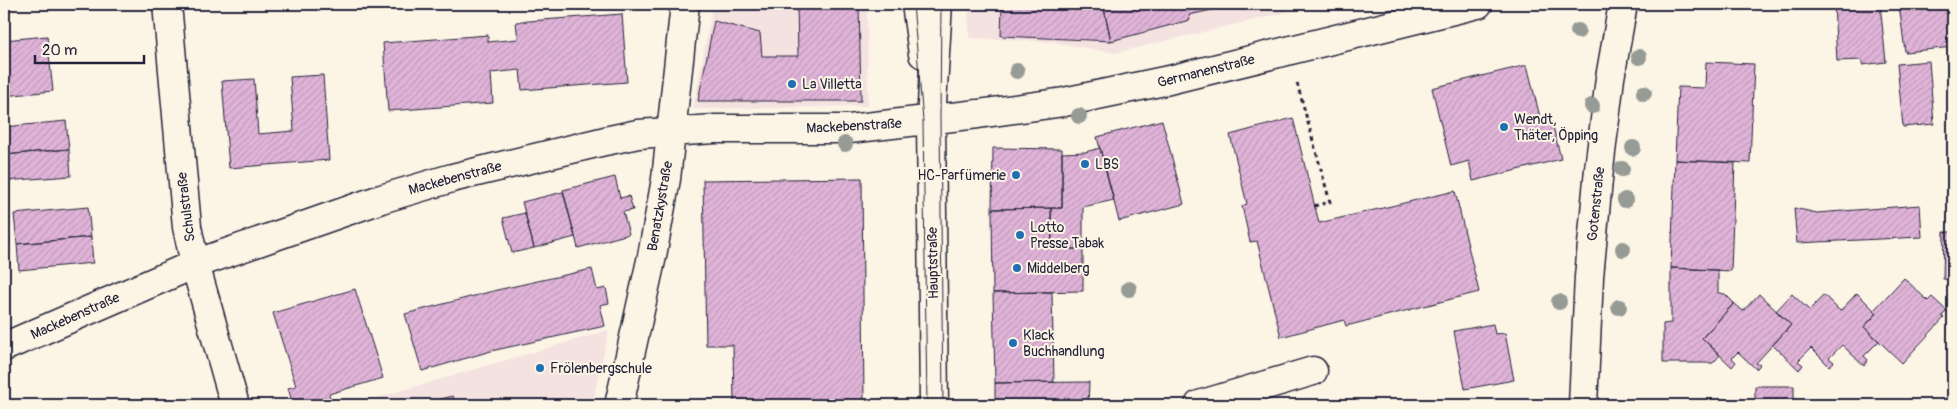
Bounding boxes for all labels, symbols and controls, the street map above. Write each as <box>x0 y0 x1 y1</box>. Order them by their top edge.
scale bar <box>35 32 144 64</box>
text: 20 m <box>42 41 77 60</box>
street label: Germanenstraße <box>1156 51 1257 91</box>
place label: La Villetta <box>802 76 862 93</box>
marker: La Villetta <box>786 78 798 90</box>
place label: Wendt, Thäter, Öpping <box>1514 111 1598 144</box>
street label: Mackebenstraße <box>806 115 902 137</box>
marker: Wendt, Thäter, Öpping <box>1498 121 1510 133</box>
place label: LBS <box>1095 156 1119 173</box>
street label: Mackebenstraße <box>407 157 503 199</box>
marker: LBS <box>1079 158 1091 170</box>
street label: Benatzkystraße <box>644 160 676 252</box>
street label: Gotenstraße <box>1584 166 1608 242</box>
place label: HC-Parfümerie <box>917 167 1006 184</box>
marker: HC-Parfümerie <box>1010 169 1022 181</box>
street label: Schulstraße <box>173 171 199 243</box>
place label: Lotto Presse Tabak <box>1030 219 1104 252</box>
street label: Hauptstraße <box>924 227 942 299</box>
marker: Lotto Presse Tabak <box>1014 229 1026 241</box>
place label: Middelberg <box>1027 260 1089 277</box>
marker: Middelberg <box>1011 262 1023 274</box>
street label: Mackebenstraße <box>28 289 122 343</box>
place label: Klack Buchhandlung <box>1023 327 1104 360</box>
marker: Klack Buchhandlung <box>1007 337 1019 349</box>
place label: Frölenbergschule <box>550 360 652 377</box>
marker: Frölenbergschule <box>534 362 546 374</box>

